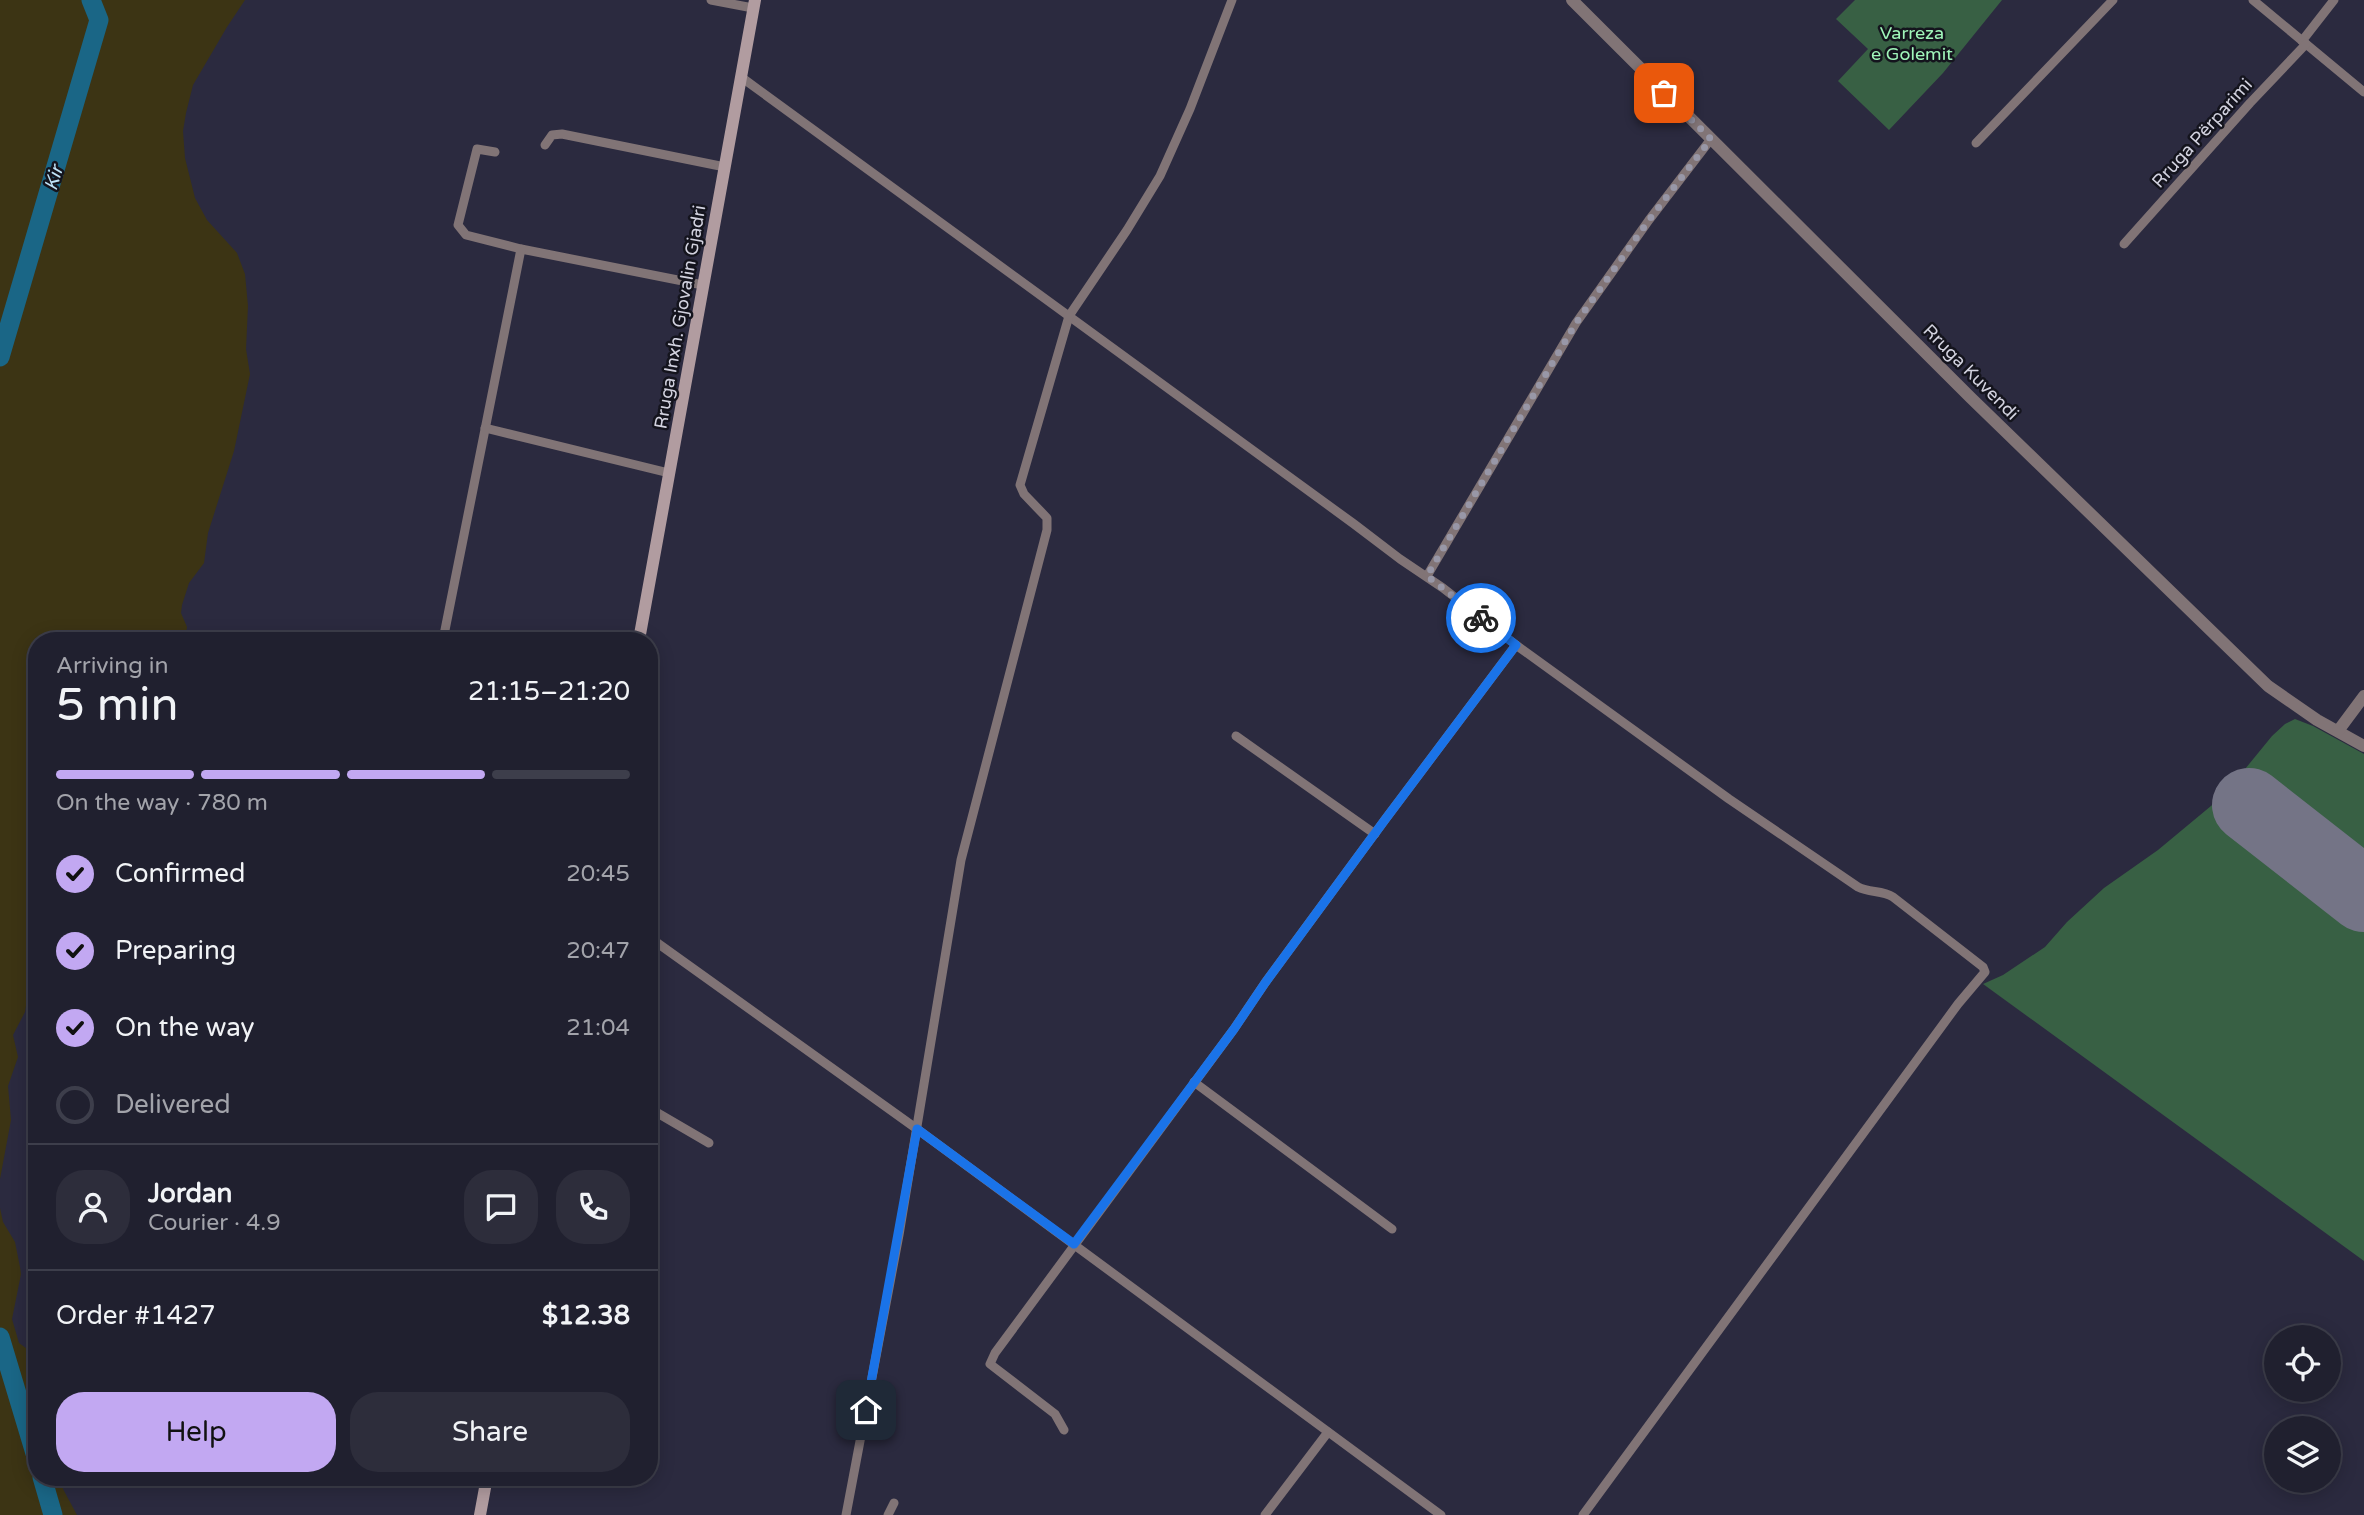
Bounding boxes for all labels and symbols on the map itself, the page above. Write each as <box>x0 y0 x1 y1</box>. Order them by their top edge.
park label: Varreza e Golemit <box>1871 22 1953 65</box>
pin <box>1634 63 1694 123</box>
street label: Rruga Përparimi <box>2147 74 2257 192</box>
water label: Kir <box>40 161 69 193</box>
street label: Rruga Inxh. Gjovalin Gjadri <box>649 203 711 431</box>
street label: Rruga Kuvendi <box>1919 320 2023 424</box>
courier <box>1446 583 1516 653</box>
pin <box>836 1380 896 1440</box>

